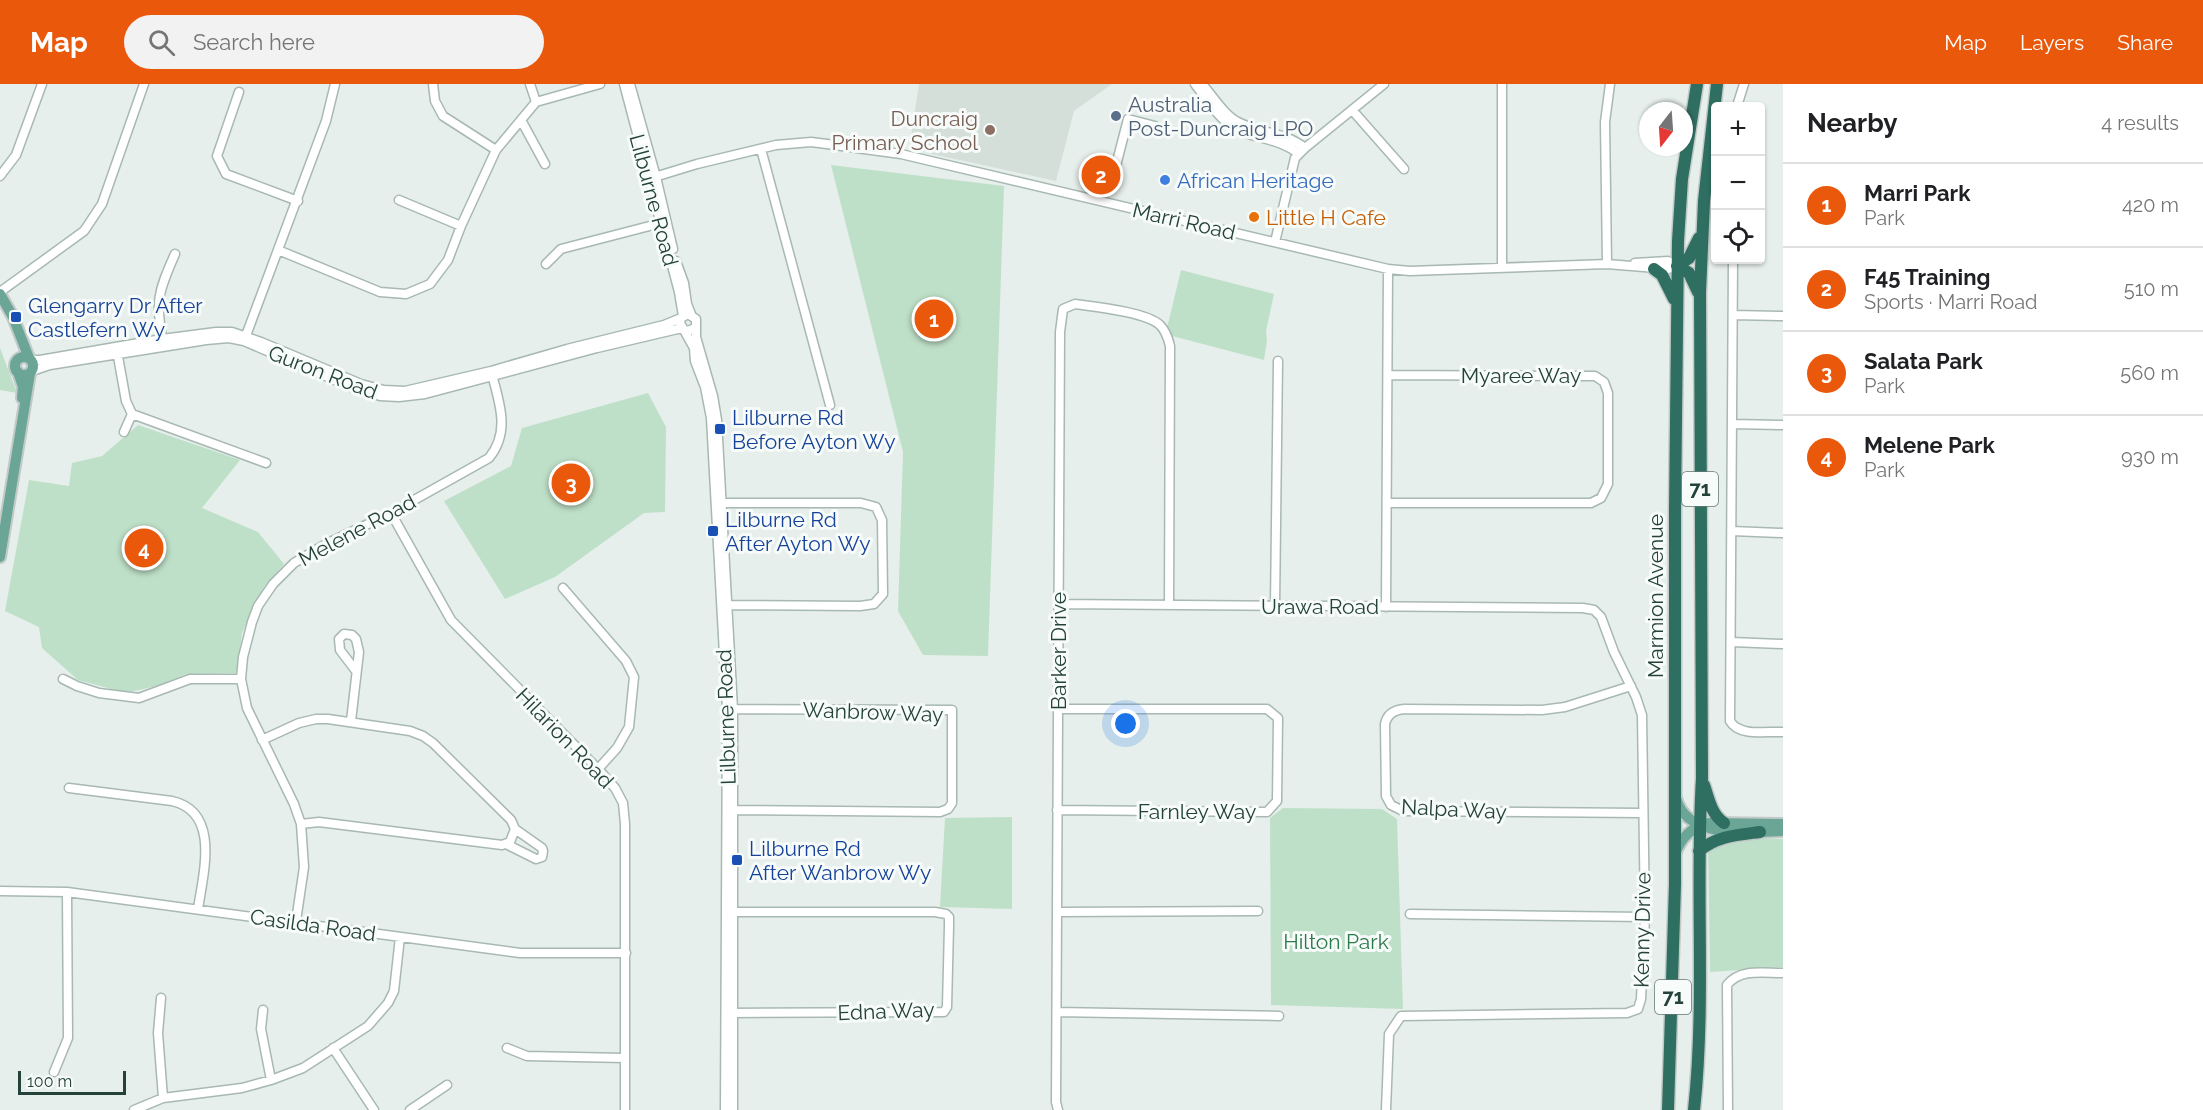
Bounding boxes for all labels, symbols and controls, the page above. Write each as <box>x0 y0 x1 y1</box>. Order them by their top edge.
search box <box>124 15 544 69</box>
text: Map <box>30 26 88 59</box>
icon: search <box>145 26 178 59</box>
text: Search here <box>193 29 315 55</box>
text: Map <box>1944 30 1987 55</box>
text: Layers <box>2020 30 2084 55</box>
text: Share <box>2117 30 2173 55</box>
place label: Australia Post-Duncraig LPO <box>1128 92 1313 141</box>
north arrow <box>1639 102 1693 156</box>
map controls <box>1711 102 1765 264</box>
button: + <box>1711 102 1765 156</box>
place label: Duncraig Primary School <box>831 106 978 155</box>
text: Nearby <box>1807 108 1897 138</box>
marker: Australia Post-Duncraig LPO <box>1109 109 1123 123</box>
text: 4 results <box>2101 111 2179 135</box>
marker: Duncraig Primary School <box>983 123 997 137</box>
street label: Lilburne Road <box>624 131 684 269</box>
pin: 2 <box>1082 152 1120 197</box>
button: − <box>1711 156 1765 210</box>
place label: African Heritage <box>1177 168 1334 193</box>
marker: African Heritage <box>1158 173 1172 187</box>
text: Marri Park <box>1864 180 1970 206</box>
text: 1 <box>1822 193 1831 217</box>
text: 420 m <box>2122 193 2179 217</box>
street label: Marri Road <box>1130 197 1238 245</box>
place label: Little H Cafe <box>1266 205 1386 230</box>
text: Park <box>1864 206 1905 230</box>
marker: Little H Cafe <box>1247 210 1261 224</box>
button: locate <box>1711 210 1765 264</box>
text: F45 Training <box>1864 264 1990 290</box>
text: 2 <box>1821 277 1832 301</box>
text: 510 m <box>2124 277 2179 301</box>
text: Sports · Marri Road <box>1864 290 2038 314</box>
place label: Glengarry Dr After Castlefern Wy <box>28 293 203 342</box>
pin: 1 <box>914 296 954 342</box>
marker: Glengarry Dr After Castlefern Wy <box>9 310 23 324</box>
street label: Guron Road <box>265 340 381 404</box>
text: Salata Park <box>1864 348 1983 374</box>
text: 3 <box>1821 361 1832 385</box>
text: 560 m <box>2120 361 2179 385</box>
street label: Myaree Way <box>1461 363 1581 388</box>
text: Park <box>1864 374 1905 398</box>
place label: Lilburne Rd Before Ayton Wy <box>732 405 896 454</box>
marker: Lilburne Rd Before Ayton Wy <box>713 422 727 436</box>
text: Melene Park <box>1864 432 1995 458</box>
text: 4 <box>1821 445 1832 469</box>
text: 930 m <box>2121 445 2179 469</box>
text: Park <box>1864 458 1905 482</box>
pin: 3 <box>552 460 590 506</box>
road number: 71 <box>1682 472 1718 506</box>
street label: Melene Road <box>294 489 420 571</box>
place label: Lilburne Rd After Ayton Wy <box>725 507 871 556</box>
street label: Marmion Avenue <box>1643 514 1668 678</box>
marker: Lilburne Rd After Ayton Wy <box>706 524 720 538</box>
pin: 4 <box>124 526 164 570</box>
street label: Barker Drive <box>1046 592 1071 710</box>
street label: Urawa Road <box>1261 594 1379 619</box>
street label: Lilburne Road <box>711 649 741 785</box>
street label: Hilarion Road <box>511 683 619 793</box>
street label: Wanbrow Way <box>802 697 944 727</box>
your location <box>1111 709 1140 738</box>
street label: Nalpa Way <box>1401 794 1507 824</box>
street label: Farnley Way <box>1138 799 1256 824</box>
place label: Lilburne Rd After Wanbrow Wy <box>749 836 931 885</box>
marker: Lilburne Rd After Wanbrow Wy <box>730 853 744 867</box>
street label: Kenny Drive <box>1628 872 1656 988</box>
street label: Casilda Road <box>249 904 377 946</box>
park label: Hilton Park <box>1283 929 1389 954</box>
road number: 71 <box>1655 980 1691 1014</box>
street label: Edna Way <box>837 997 935 1025</box>
scale bar <box>18 1068 126 1096</box>
text: 100 m <box>27 1072 72 1091</box>

